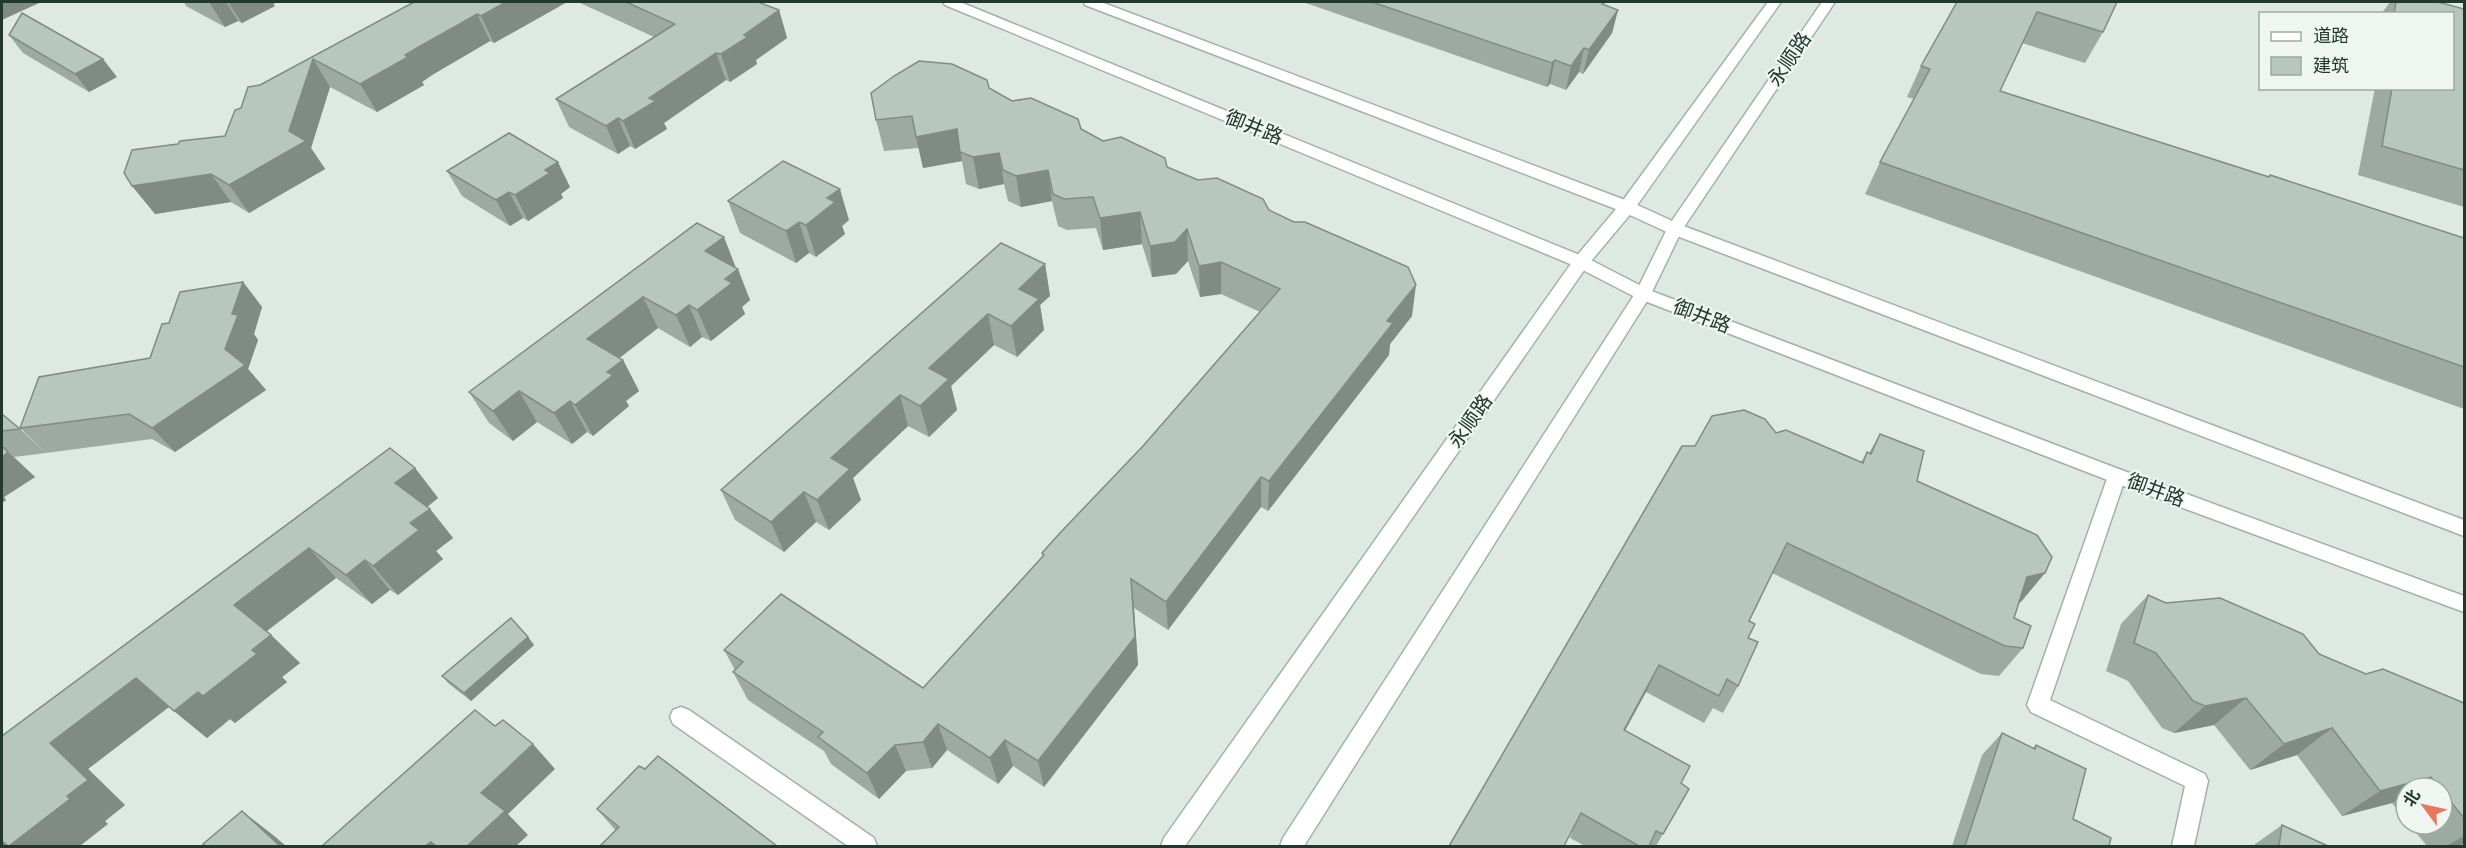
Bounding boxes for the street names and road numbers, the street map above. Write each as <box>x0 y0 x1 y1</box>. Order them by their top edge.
street label: 永顺路 <box>1763 28 1816 91</box>
street label: 御井路 <box>1222 106 1286 149</box>
street label: 御井路 <box>1670 295 1734 338</box>
street label: 永顺路 <box>1444 390 1497 452</box>
street label: 御井路 <box>2124 469 2188 512</box>

